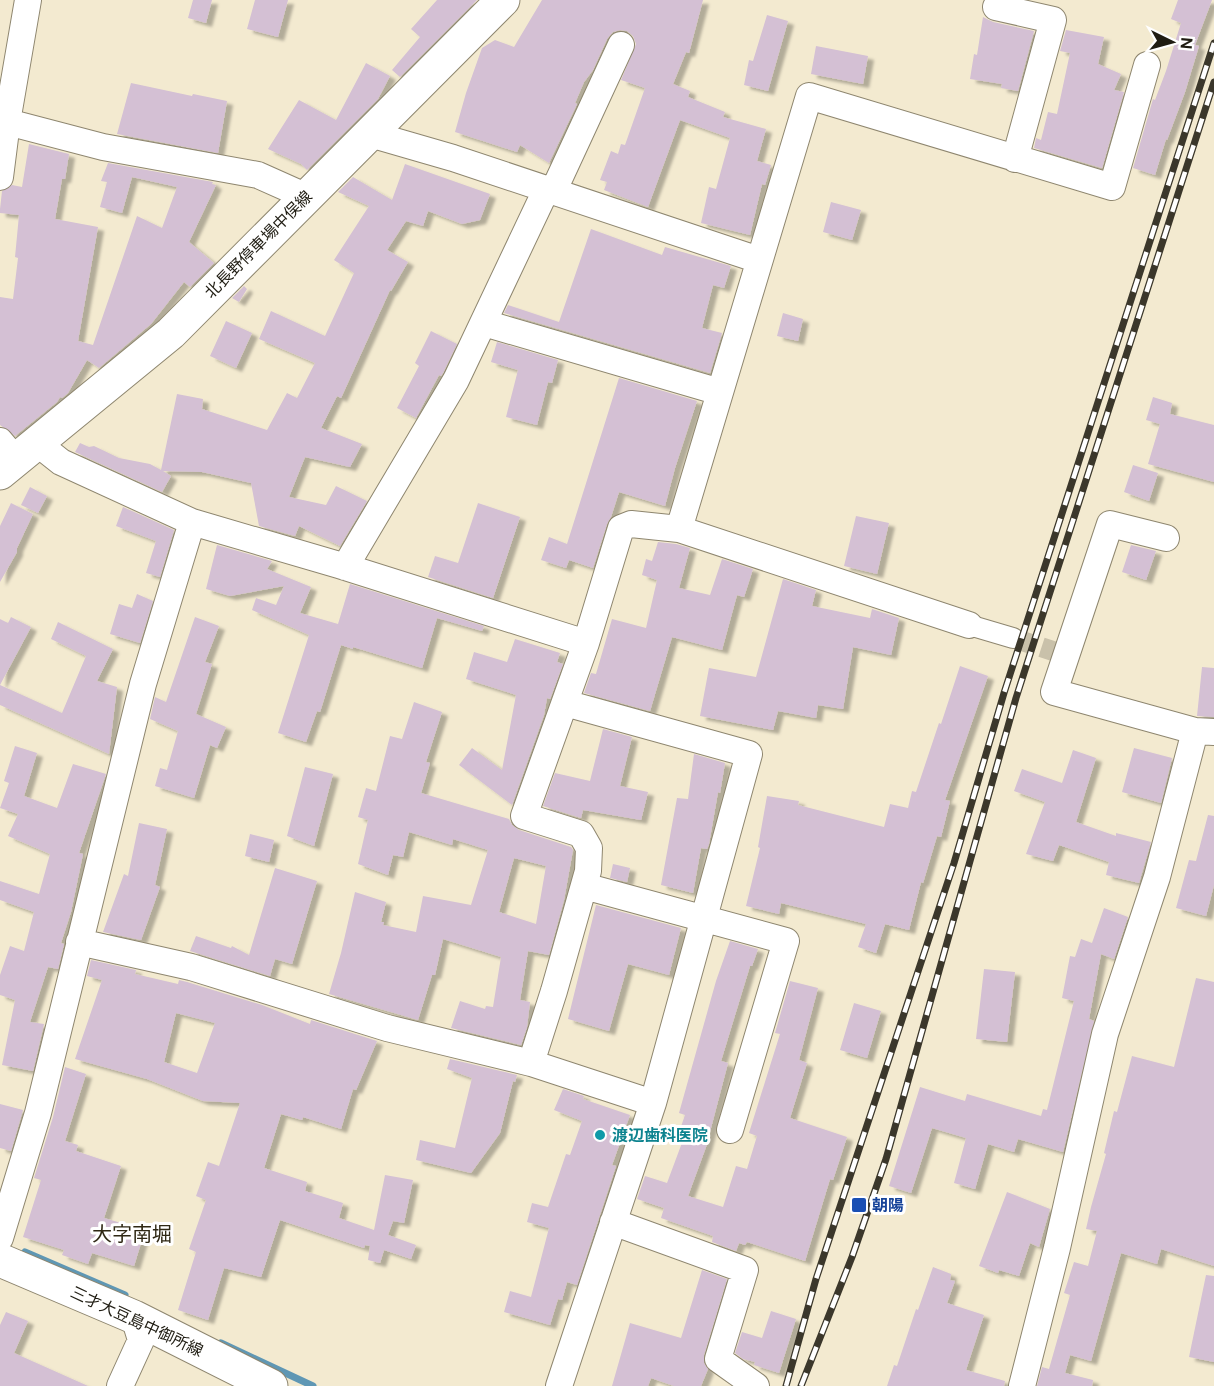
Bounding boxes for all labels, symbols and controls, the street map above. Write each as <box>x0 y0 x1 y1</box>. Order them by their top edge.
north arrow <box>1142 12 1202 72</box>
text: N <box>1175 37 1197 50</box>
street label: 北長野停車場中俣線 <box>200 186 317 303</box>
place label: 渡辺歯科医院 <box>612 1125 708 1146</box>
marker: 渡辺歯科医院 <box>593 1128 607 1142</box>
place label: 朝陽 <box>872 1195 904 1216</box>
marker: 朝陽 <box>850 1196 868 1214</box>
district label: 大字南堀 <box>92 1221 172 1247</box>
street label: 三才大豆島中御所線 <box>67 1282 206 1361</box>

